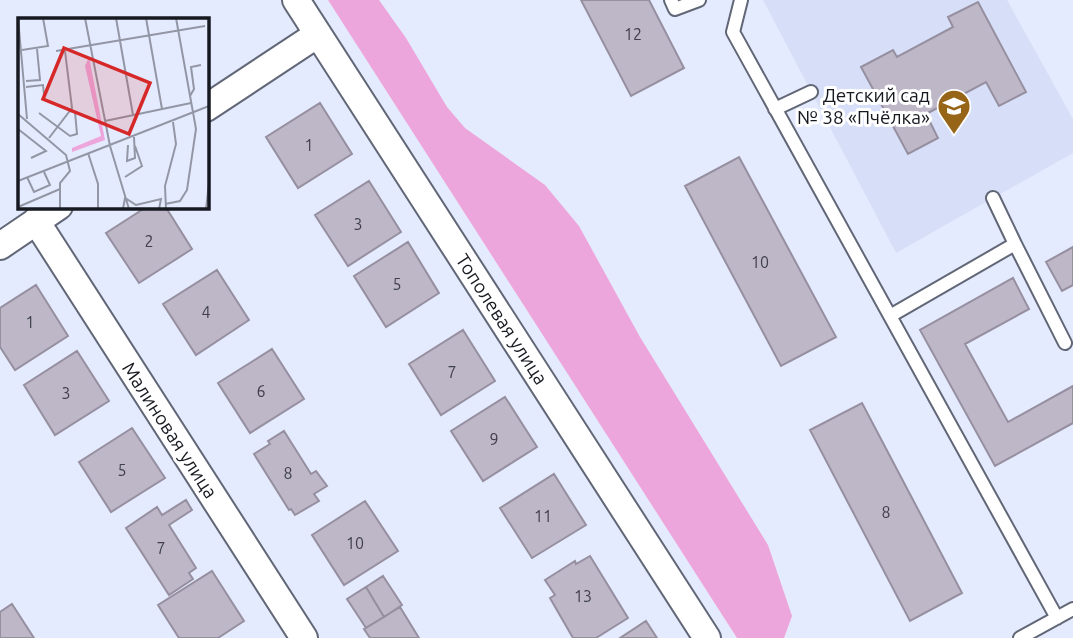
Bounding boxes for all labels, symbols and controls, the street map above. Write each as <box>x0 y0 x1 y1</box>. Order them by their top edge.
inset map <box>18 18 208 208</box>
house number: 12 <box>624 25 642 43</box>
place label: Детский сад № 38 «Пчёлка» <box>797 84 930 128</box>
school or university icon: Детский сад № 38 «Пчёлка» <box>935 87 973 136</box>
house number: 1 <box>304 136 314 154</box>
house number: 3 <box>353 215 363 233</box>
house number: 2 <box>144 232 154 250</box>
street label: Тополевая улица <box>452 250 552 388</box>
house number: 10 <box>751 253 769 271</box>
house number: 5 <box>392 275 402 293</box>
house number: 4 <box>201 303 211 321</box>
house number: 1 <box>25 313 35 331</box>
street label: Малиновая улица <box>118 358 222 502</box>
house number: 7 <box>447 363 457 381</box>
house number: 6 <box>256 382 266 400</box>
house number: 3 <box>61 384 71 402</box>
house number: 9 <box>489 430 499 448</box>
house number: 5 <box>117 461 127 479</box>
house number: 8 <box>283 464 293 482</box>
house number: 8 <box>881 503 891 521</box>
house number: 11 <box>534 507 552 525</box>
house number: 10 <box>346 534 364 552</box>
house number: 7 <box>156 539 166 557</box>
house number: 13 <box>574 587 592 605</box>

